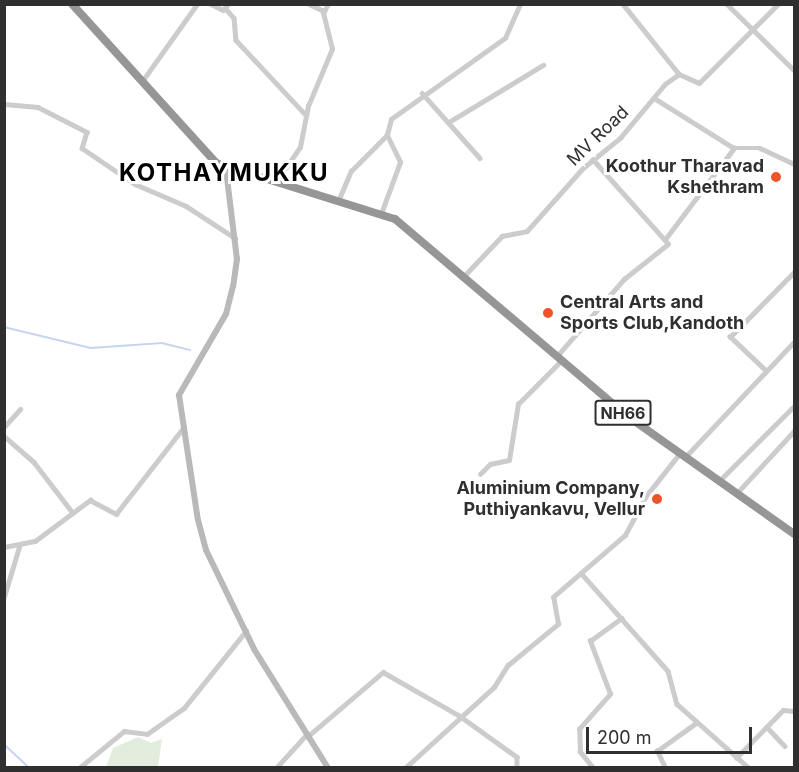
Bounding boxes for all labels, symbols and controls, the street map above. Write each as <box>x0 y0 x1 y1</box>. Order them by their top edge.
street label: MV Road <box>563 101 633 171</box>
place label: Koothur Tharavad Kshethram <box>606 156 764 198</box>
district label: KOTHAYMUKKU <box>119 159 329 187</box>
marker: Koothur Tharavad Kshethram <box>769 170 783 184</box>
place label: Central Arts and Sports Club,Kandoth <box>560 292 744 334</box>
marker: Central Arts and Sports Club,Kandoth <box>541 306 555 320</box>
road number: NH66 <box>594 400 652 426</box>
place label: Aluminium Company, Puthiyankavu, Vellur <box>456 478 645 520</box>
marker: Aluminium Company, Puthiyankavu, Vellur <box>650 492 664 506</box>
scale bar <box>589 715 756 753</box>
text: 200 m <box>597 727 652 748</box>

